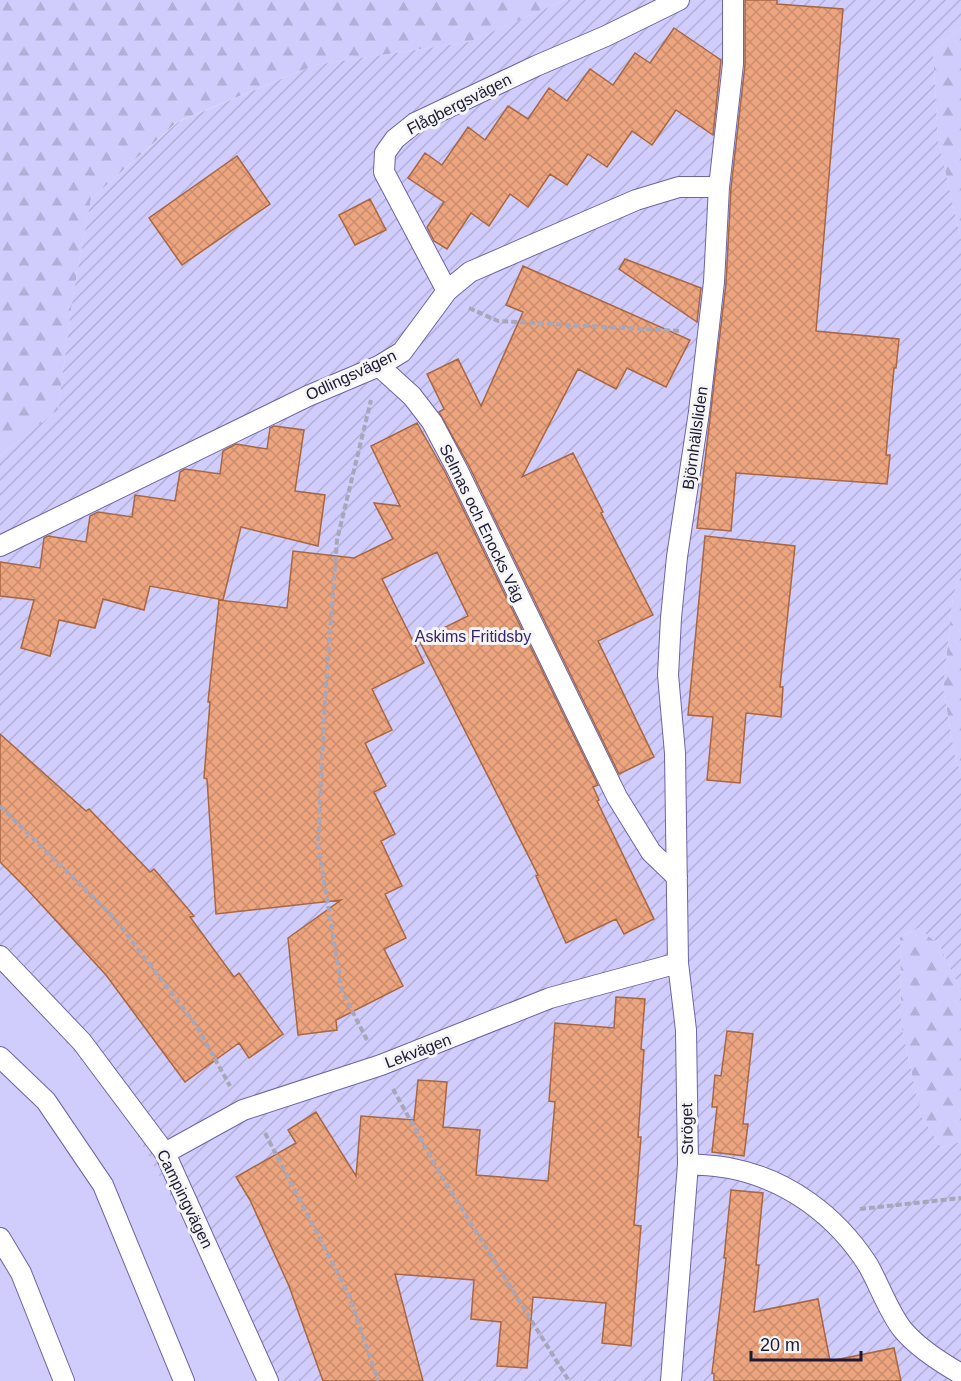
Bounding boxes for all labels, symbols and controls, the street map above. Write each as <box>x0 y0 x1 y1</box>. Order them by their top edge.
street label: Flågbergsvägen <box>404 70 514 138</box>
street label: Odlingsvägen <box>303 347 399 403</box>
street label: Björnhällsliden <box>679 385 711 491</box>
street label: Selmas och Enocks Väg <box>436 441 528 605</box>
park label: Askims Fritidsby <box>415 628 531 645</box>
street label: Lekvägen <box>383 1031 453 1071</box>
street label: Ströget <box>678 1103 696 1155</box>
street label: Campingvägen <box>154 1147 216 1251</box>
scale bar <box>751 1324 860 1362</box>
text: 20 m <box>760 1335 800 1355</box>

